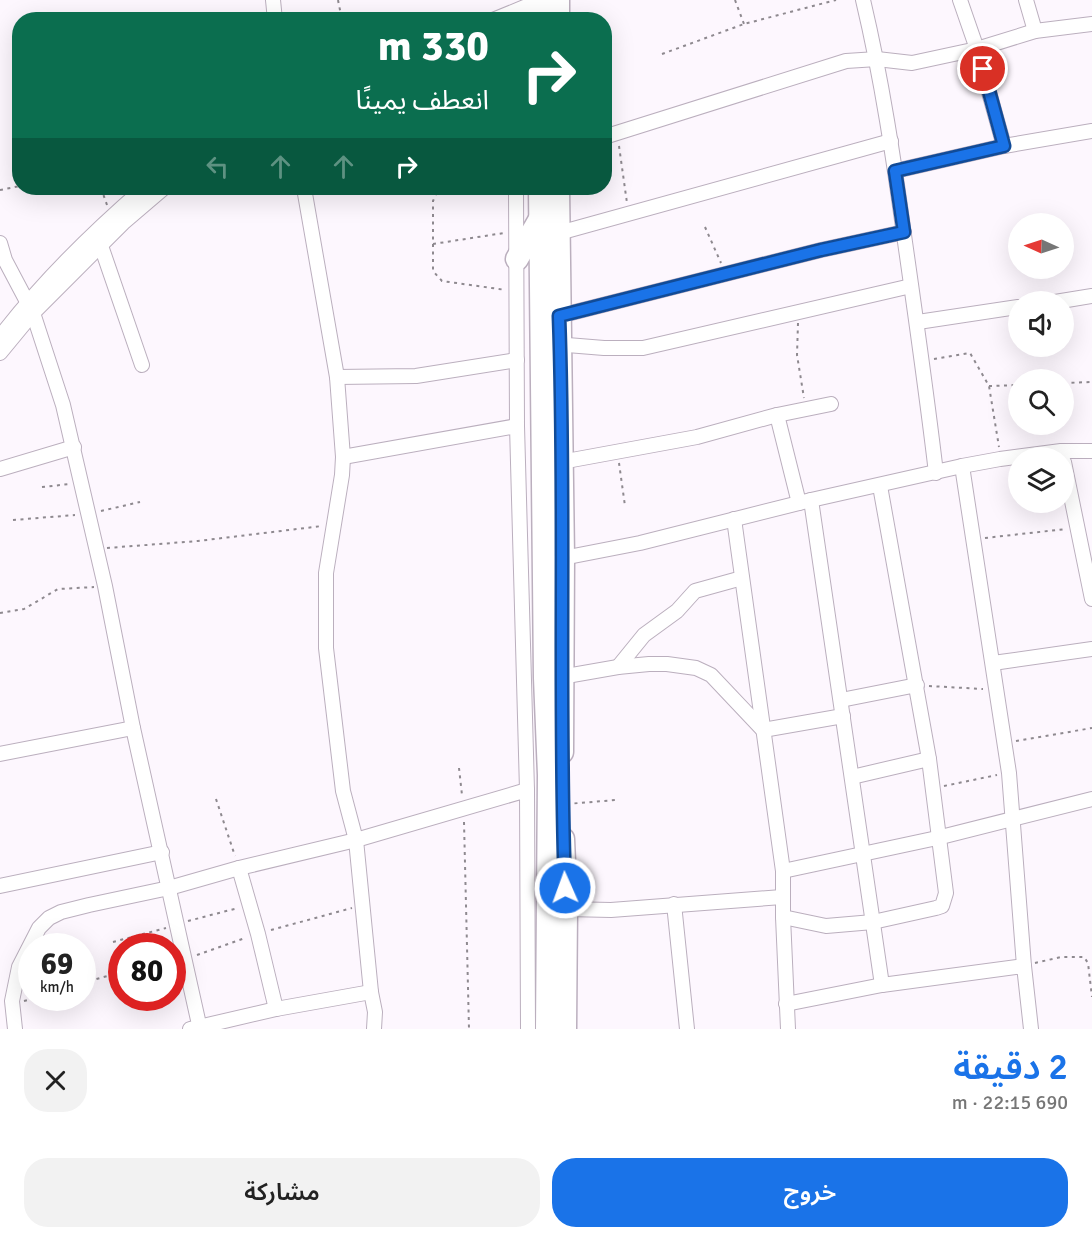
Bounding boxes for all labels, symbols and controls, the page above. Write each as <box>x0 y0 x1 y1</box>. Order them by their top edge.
text: 330 m <box>378 21 489 72</box>
icon: right <box>510 36 588 114</box>
pin <box>957 43 1008 94</box>
icon: arrive <box>966 52 999 85</box>
text: انعطف يمينًا <box>356 84 489 117</box>
icon: left <box>201 150 234 183</box>
icon: ahead <box>264 150 297 183</box>
icon: ahead <box>327 150 360 183</box>
icon: right <box>390 150 423 183</box>
north arrow <box>1008 213 1074 279</box>
map controls <box>1008 213 1074 513</box>
button: sound <box>1008 291 1074 357</box>
button: search <box>1008 369 1074 435</box>
button: layers <box>1008 447 1074 513</box>
position arrow <box>533 856 597 920</box>
speed limit sign: 80 <box>108 933 186 1011</box>
text: 69 <box>41 946 73 983</box>
text: km/h <box>40 978 74 996</box>
text: 2 دقيقة <box>953 1045 1068 1090</box>
button: close <box>24 1049 87 1112</box>
text: 690 m · 22:15 <box>952 1090 1068 1115</box>
button: مشاركة <box>24 1158 540 1227</box>
button: خروج <box>552 1158 1068 1227</box>

